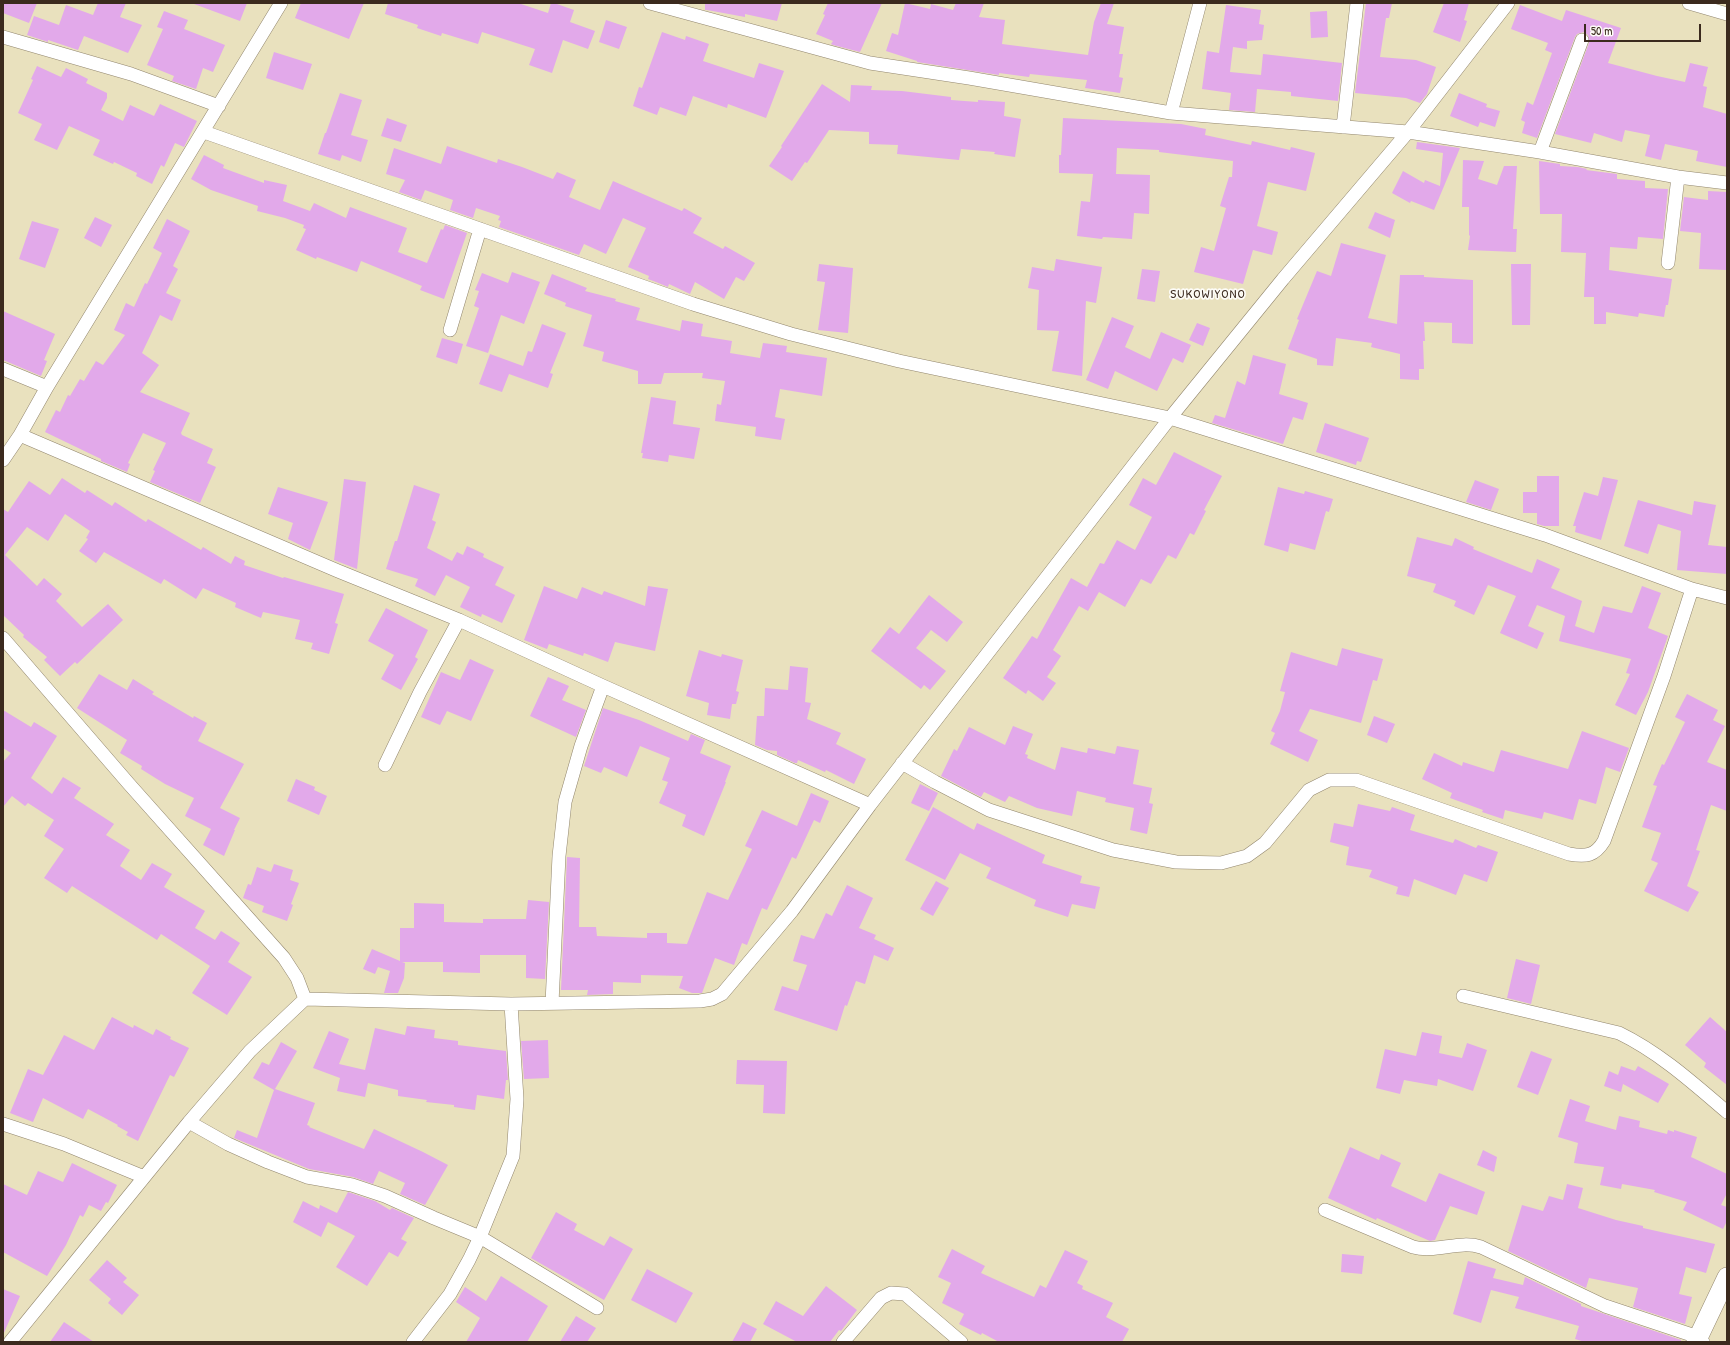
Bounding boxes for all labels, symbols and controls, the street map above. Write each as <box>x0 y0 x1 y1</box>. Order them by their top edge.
scale bar <box>1586 16 1703 42</box>
text: 50 m <box>1591 22 1612 39</box>
district label: SUKOWIYONO <box>1170 287 1246 303</box>

